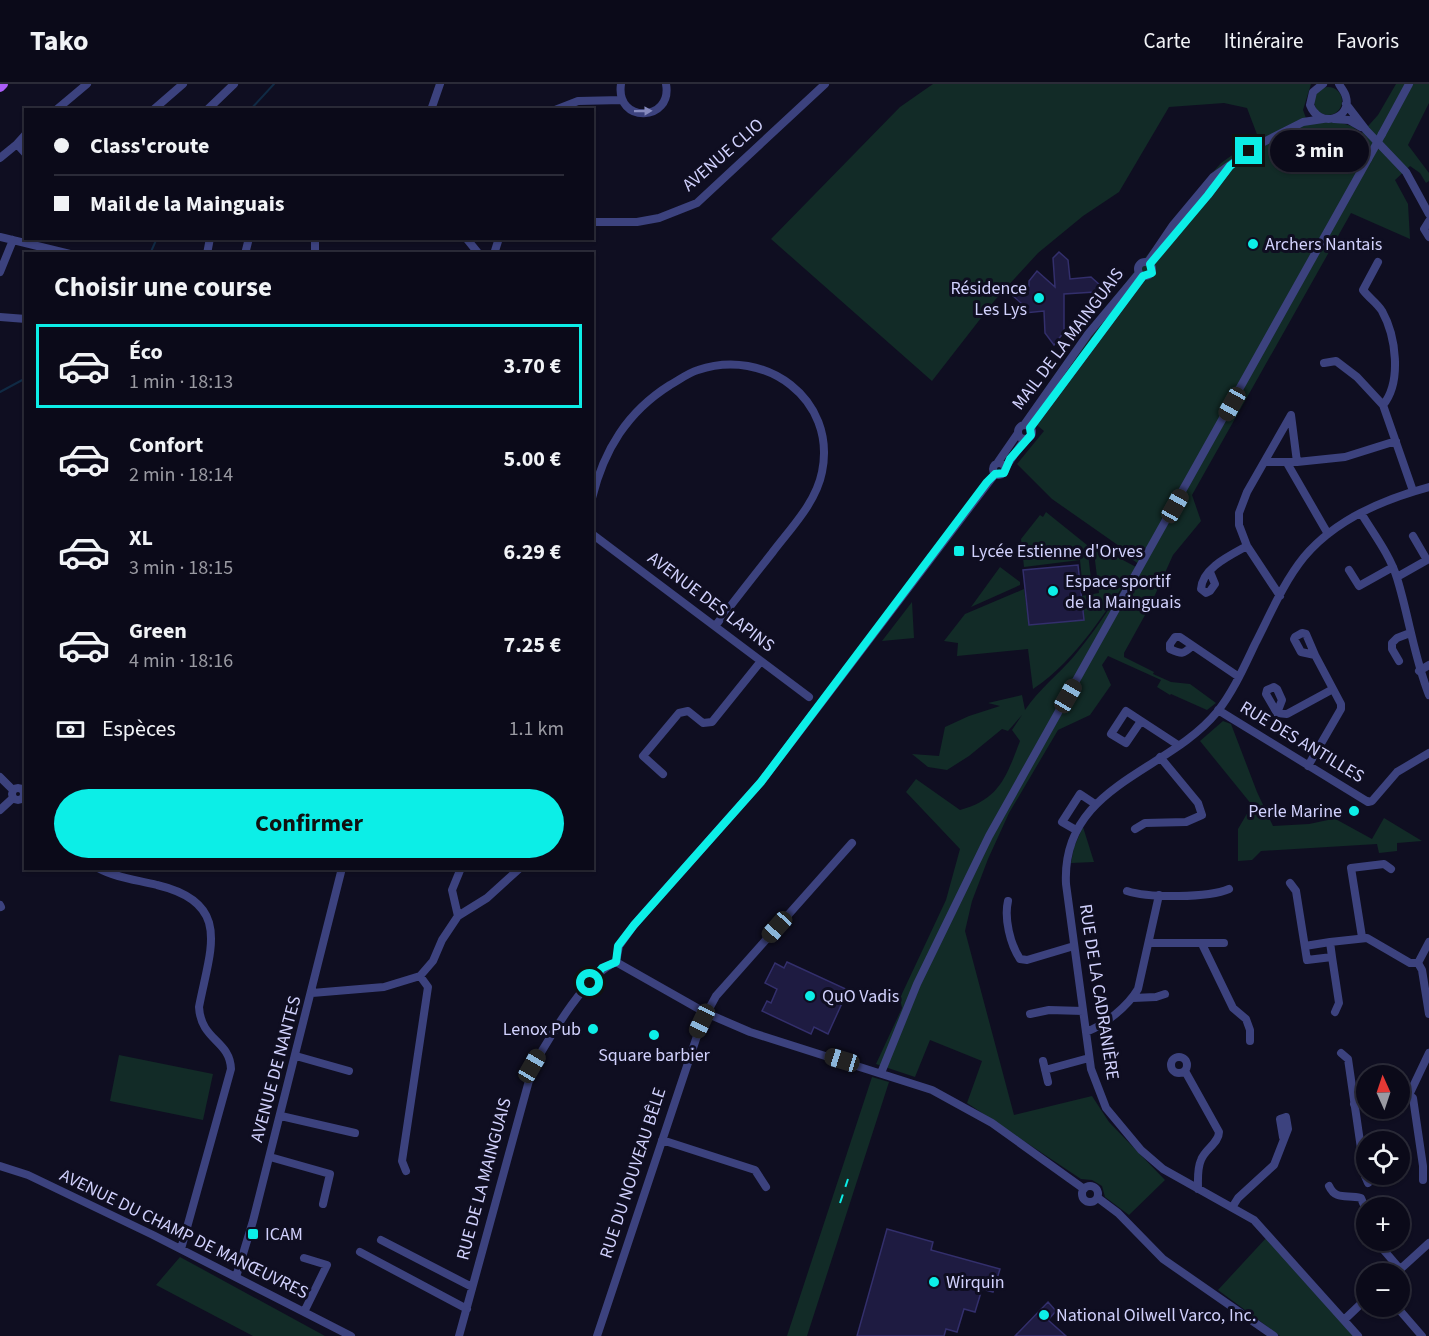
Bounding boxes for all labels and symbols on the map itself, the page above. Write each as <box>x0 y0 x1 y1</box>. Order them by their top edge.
one-way arrow <box>634 106 653 116</box>
street label: AVENUE CLIO <box>677 113 769 197</box>
callout: 3 min <box>1270 130 1369 172</box>
route end <box>1235 137 1262 164</box>
place label: Archers Nantais <box>1265 232 1382 257</box>
marker: Archers Nantais <box>1246 237 1260 251</box>
street label: MAIL DE LA MAINGUAIS <box>1006 263 1130 415</box>
place label: Résidence Les Lys <box>951 276 1027 322</box>
marker: Résidence Les Lys <box>1032 291 1046 305</box>
car <box>1215 384 1249 424</box>
car <box>1158 486 1192 526</box>
place label: Lycée Estienne d'Orves <box>971 539 1143 564</box>
marker: Lycée Estienne d'Orves <box>952 544 966 558</box>
street label: AVENUE DES LAPINS <box>642 546 780 658</box>
place label: Espace sportif de la Mainguais <box>1065 569 1181 615</box>
marker: Espace sportif de la Mainguais <box>1046 584 1060 598</box>
car <box>1051 676 1085 716</box>
street label: RUE DES ANTILLES <box>1235 695 1369 789</box>
place label: Perle Marine <box>1248 799 1342 824</box>
marker: Perle Marine <box>1347 804 1361 818</box>
street label: RUE DE LA CADRANIÈRE <box>1073 902 1125 1082</box>
car <box>758 908 796 946</box>
route start <box>576 969 603 996</box>
place label: QuO Vadis <box>822 984 899 1009</box>
marker: QuO Vadis <box>803 989 817 1003</box>
street label: AVENUE DE NANTES <box>244 993 308 1145</box>
car <box>686 1001 718 1041</box>
place label: Lenox Pub <box>503 1017 581 1042</box>
marker: Lenox Pub <box>586 1022 600 1036</box>
marker: Square barbier <box>647 1028 661 1042</box>
place label: Square barbier <box>598 1043 711 1068</box>
car <box>515 1046 549 1086</box>
car <box>822 1046 862 1074</box>
north arrow <box>1356 1065 1410 1119</box>
street label: RUE DU NOUVEAU BÊLE <box>594 1084 672 1262</box>
street label: RUE DE LA MAINGUAIS <box>450 1095 518 1263</box>
street label: AVENUE DU CHAMP DE MANŒUVRES <box>56 1163 312 1305</box>
place label: ICAM <box>265 1222 303 1247</box>
marker: ICAM <box>246 1227 260 1241</box>
place label: Wirquin <box>946 1270 1005 1295</box>
marker: Wirquin <box>927 1275 941 1289</box>
place label: National Oilwell Varco, Inc. <box>1056 1303 1256 1328</box>
marker: National Oilwell Varco, Inc. <box>1037 1308 1051 1322</box>

